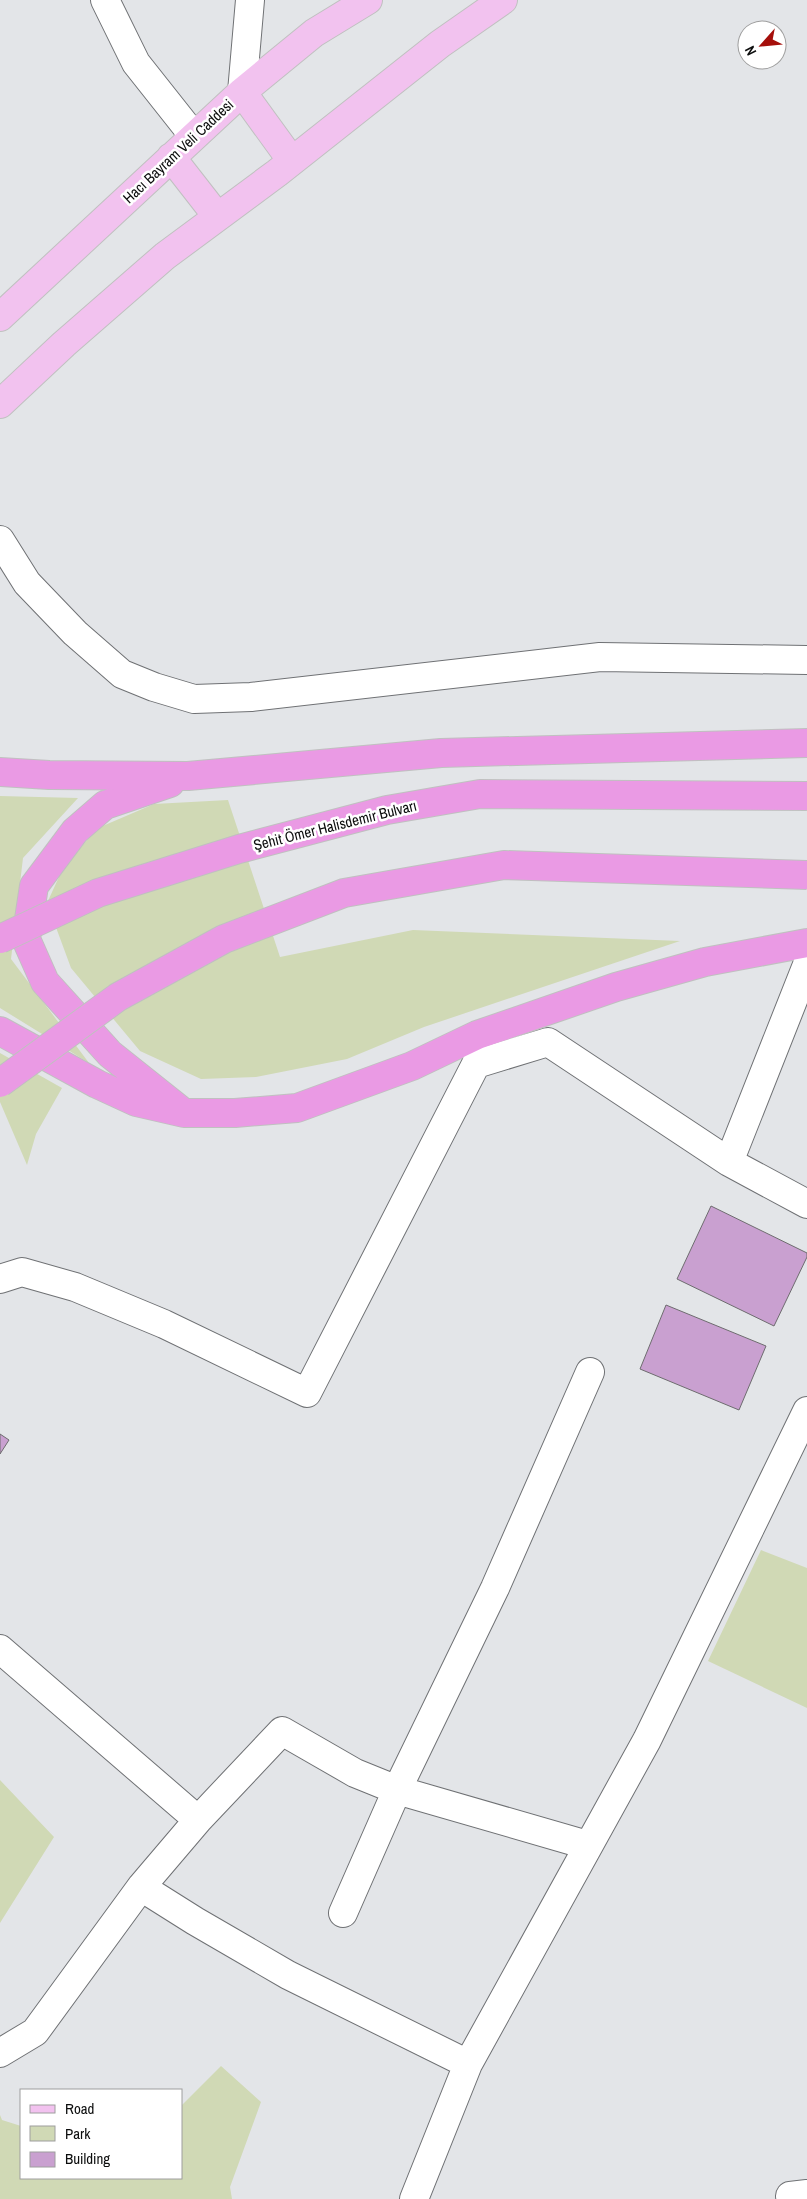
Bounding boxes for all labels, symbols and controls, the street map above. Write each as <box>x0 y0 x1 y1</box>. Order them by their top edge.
north arrow <box>737 20 787 70</box>
text: N <box>741 43 760 59</box>
street label: Hacı Bayram Veli Caddesi <box>118 94 238 208</box>
street label: Şehit Ömer Halisdemir Bulvarı <box>251 795 419 855</box>
legend <box>20 2089 182 2179</box>
text: Road <box>65 2098 94 2119</box>
text: Park <box>65 2123 91 2144</box>
text: Building <box>65 2148 110 2169</box>

